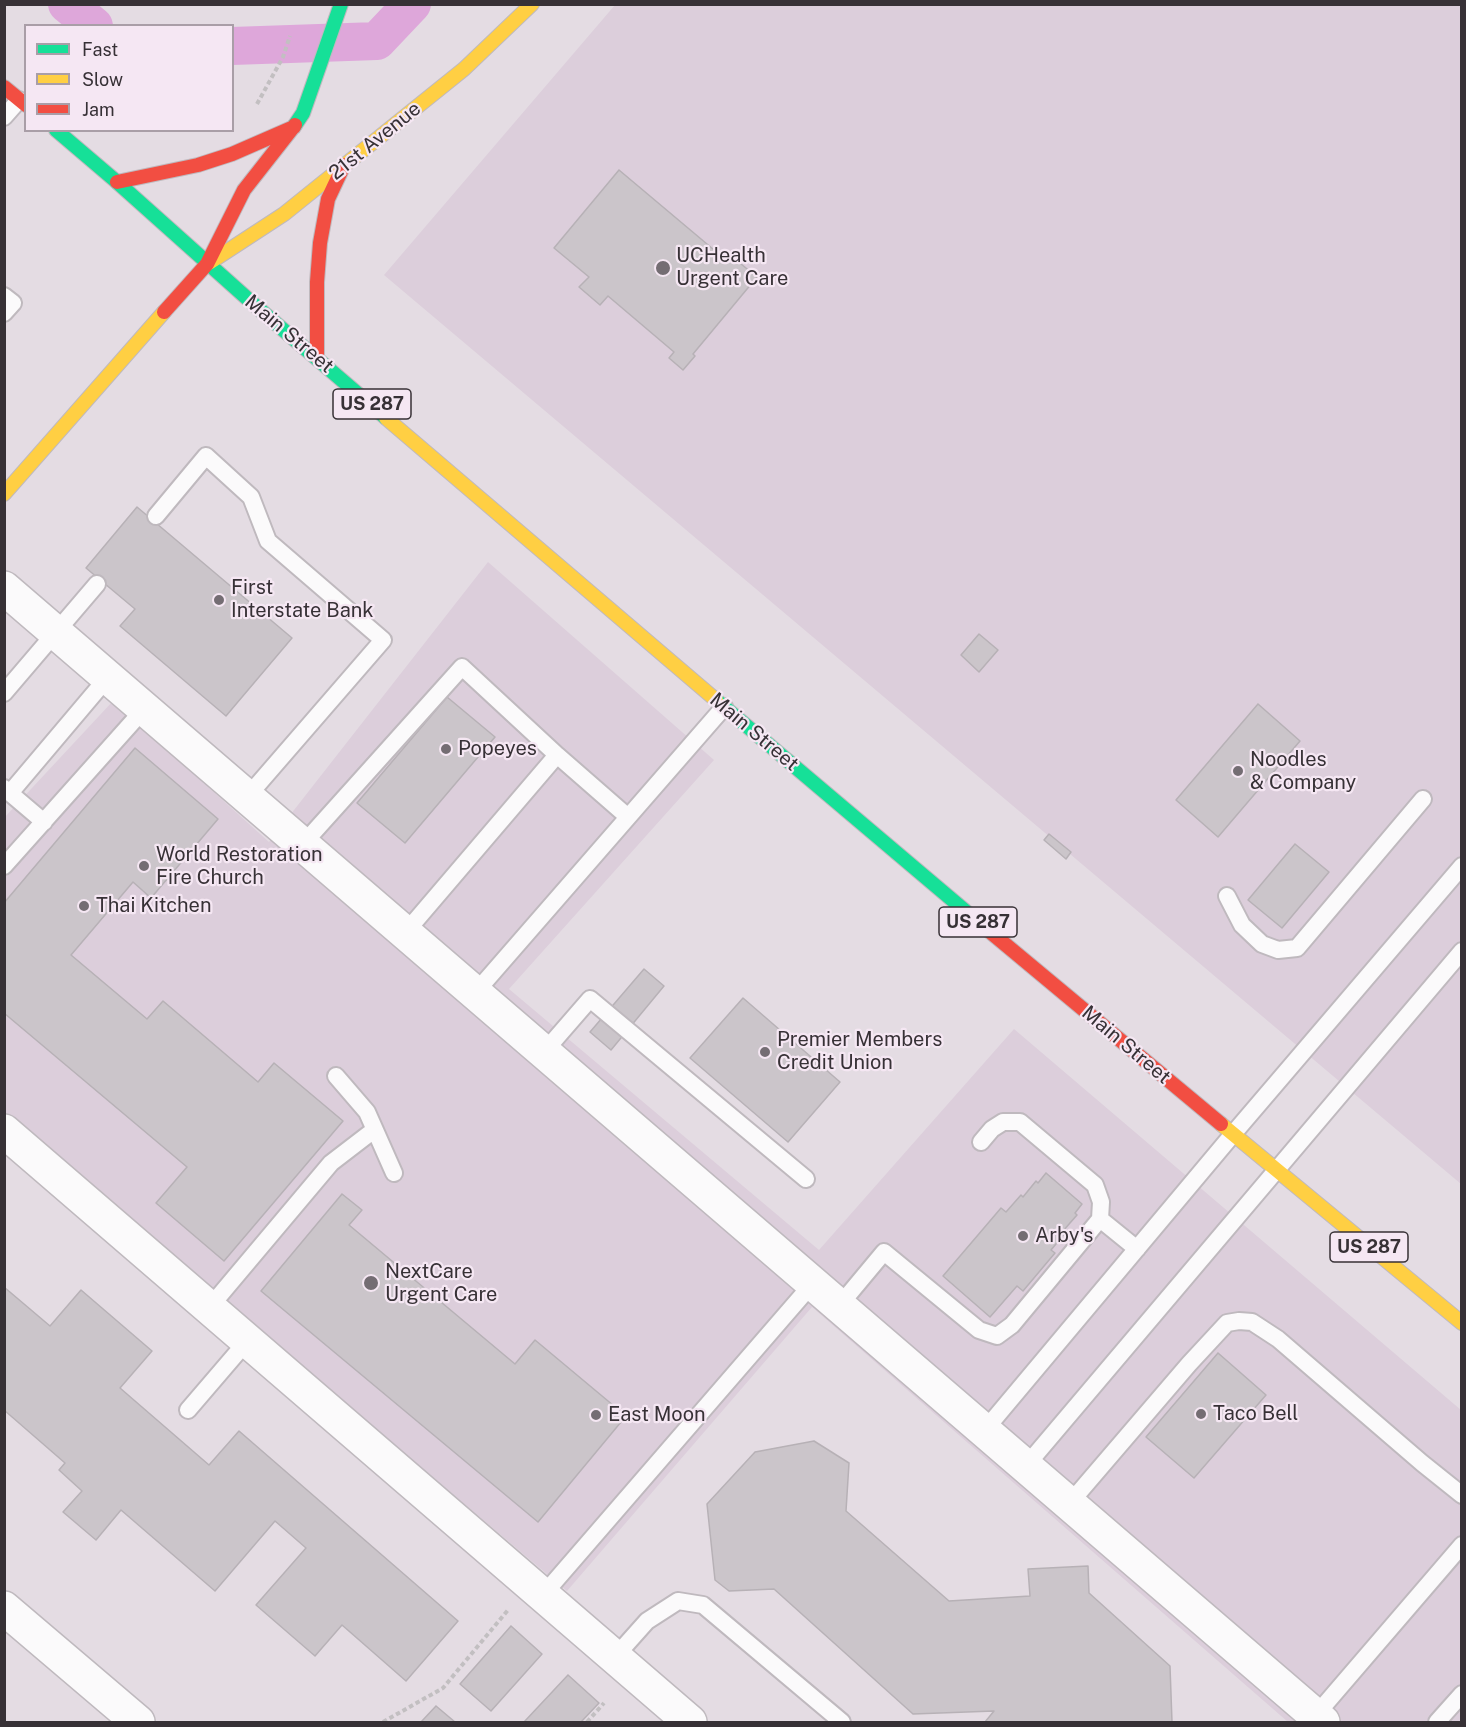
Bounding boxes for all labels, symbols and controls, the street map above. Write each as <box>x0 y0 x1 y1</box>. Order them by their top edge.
legend <box>24 24 234 132</box>
text: Fast <box>82 39 118 60</box>
text: Slow <box>82 69 123 90</box>
street label: 21st Avenue <box>324 97 426 185</box>
text: Jam <box>82 99 115 120</box>
place label: UCHealth Urgent Care <box>676 244 788 291</box>
marker: UCHealth Urgent Care <box>654 259 672 277</box>
street label: Main Street <box>240 290 338 378</box>
road number: US 287 <box>333 389 411 419</box>
place label: First Interstate Bank <box>231 576 374 623</box>
marker: First Interstate Bank <box>212 593 226 607</box>
street label: Main Street <box>705 688 803 776</box>
place label: Popeyes <box>458 737 537 761</box>
marker: Popeyes <box>439 742 453 756</box>
place label: Noodles & Company <box>1250 748 1356 795</box>
marker: Noodles & Company <box>1231 764 1245 778</box>
place label: World Restoration Fire Church <box>156 843 322 890</box>
marker: World Restoration Fire Church <box>137 859 151 873</box>
place label: Thai Kitchen <box>96 894 211 918</box>
marker: Thai Kitchen <box>77 899 91 913</box>
road number: US 287 <box>939 907 1017 937</box>
street label: Main Street <box>1077 1001 1175 1089</box>
place label: Premier Members Credit Union <box>777 1028 942 1075</box>
marker: Premier Members Credit Union <box>758 1045 772 1059</box>
place label: Arby's <box>1035 1224 1093 1248</box>
marker: Arby's <box>1016 1229 1030 1243</box>
road number: US 287 <box>1330 1232 1408 1262</box>
place label: NextCare Urgent Care <box>385 1260 497 1307</box>
marker: NextCare Urgent Care <box>362 1274 380 1292</box>
place label: Taco Bell <box>1213 1402 1298 1426</box>
place label: East Moon <box>608 1403 706 1427</box>
marker: Taco Bell <box>1194 1407 1208 1421</box>
marker: East Moon <box>589 1408 603 1422</box>

